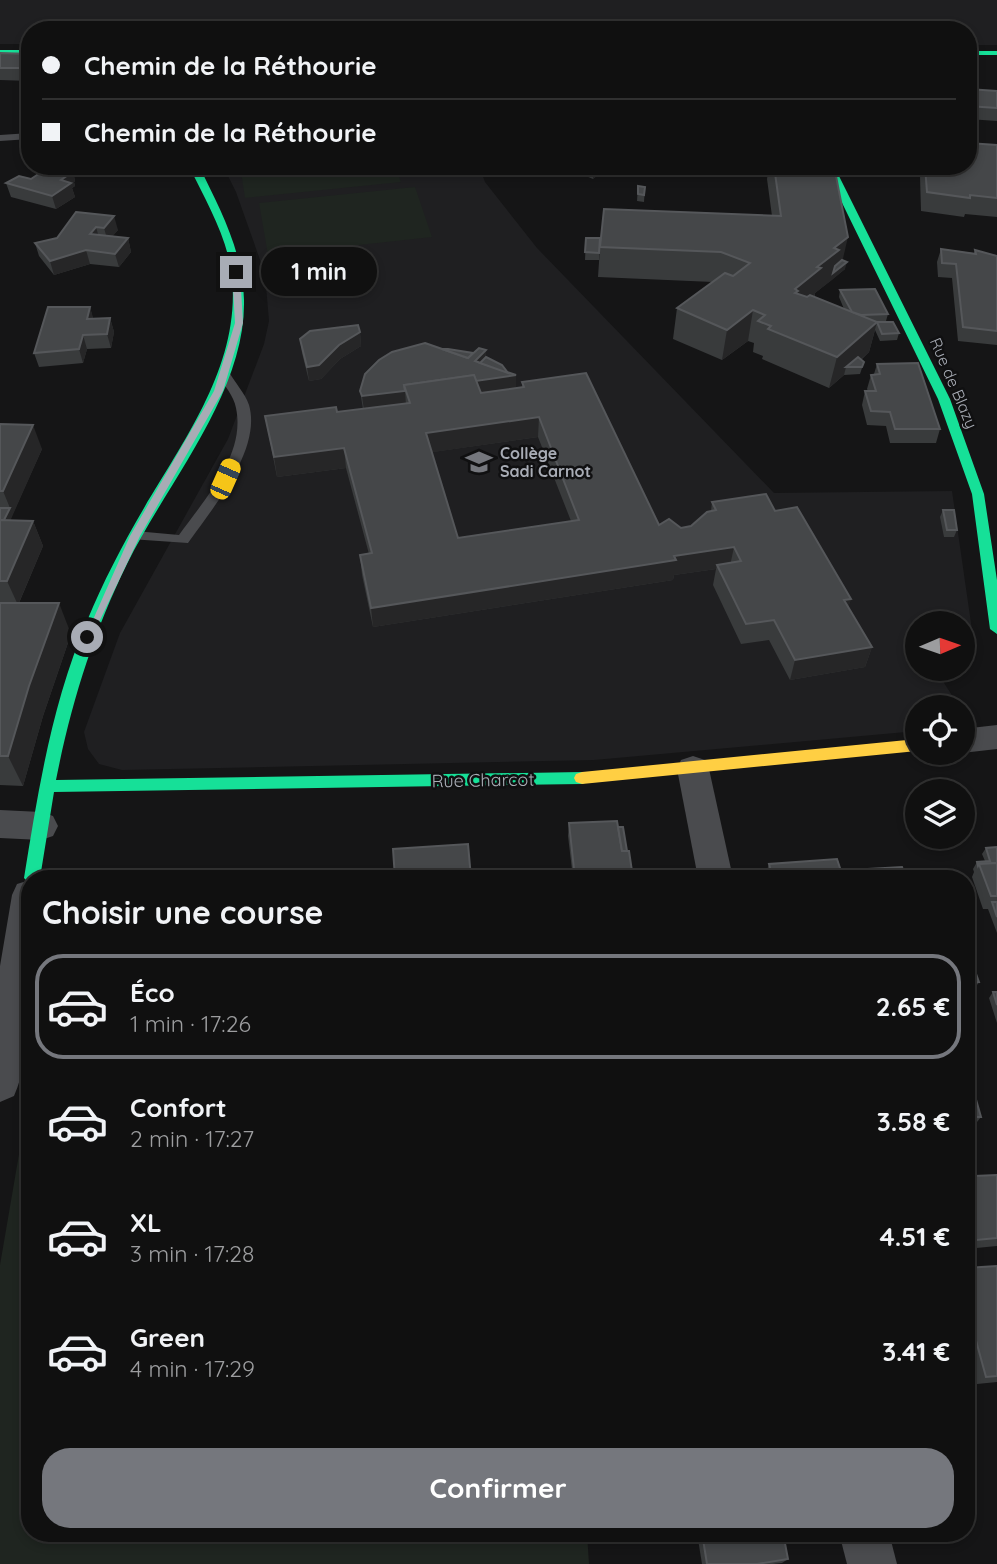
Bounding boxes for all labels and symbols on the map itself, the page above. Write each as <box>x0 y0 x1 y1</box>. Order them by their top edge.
callout: 1 min <box>260 247 376 296</box>
route end <box>220 256 252 288</box>
street label: Rue de Blazy <box>926 335 982 431</box>
place label: Collège Sadi Carnot <box>500 443 591 481</box>
school or university icon: Collège Sadi Carnot <box>464 447 494 477</box>
car <box>207 456 244 502</box>
north arrow <box>905 611 975 681</box>
route start <box>71 621 103 653</box>
street label: Rue Charcot <box>431 768 535 792</box>

